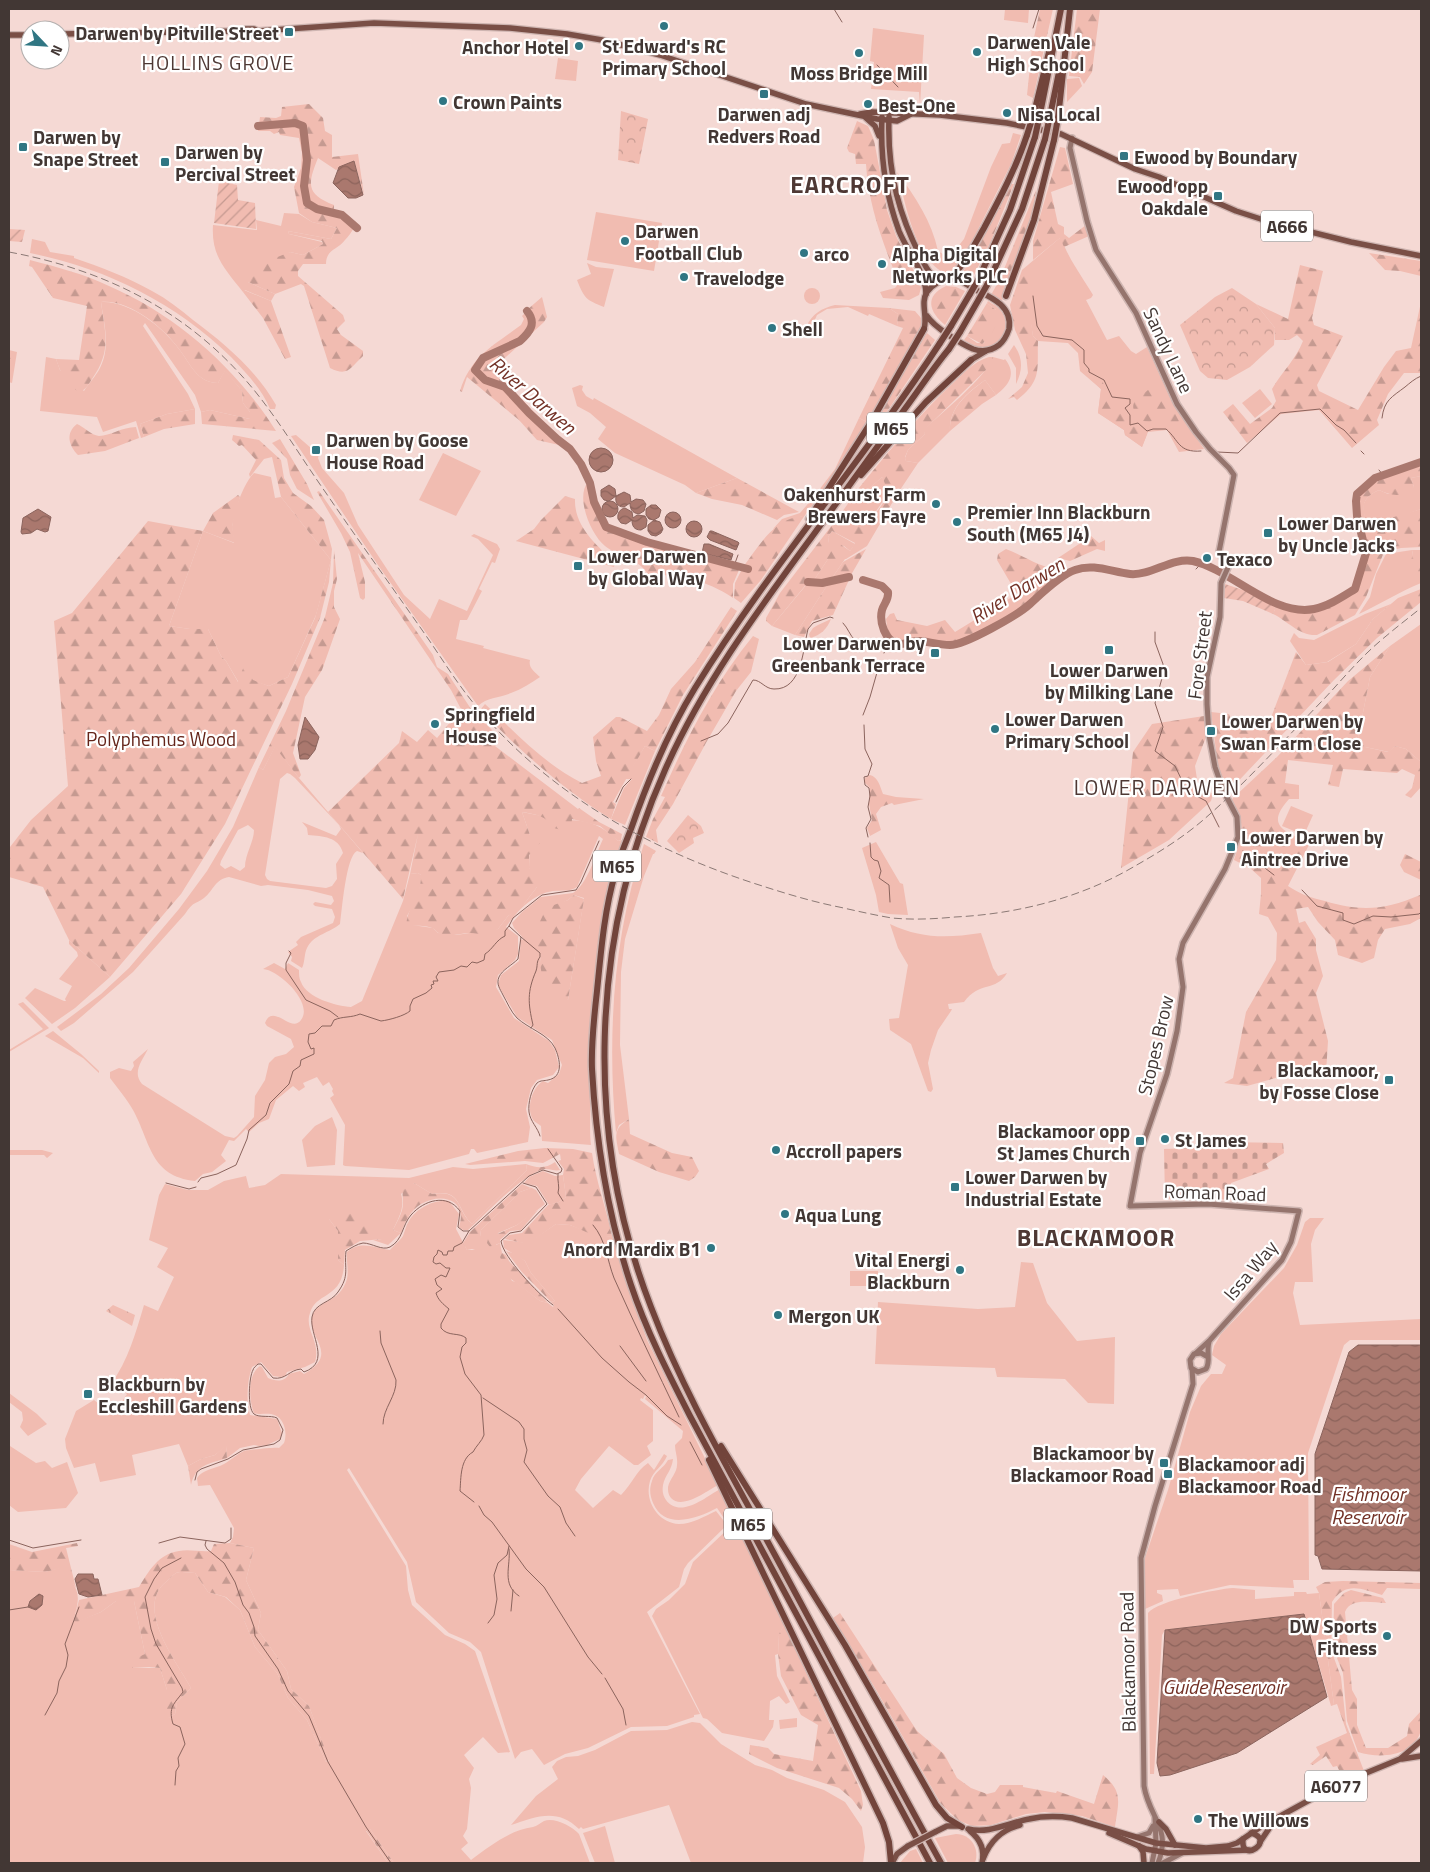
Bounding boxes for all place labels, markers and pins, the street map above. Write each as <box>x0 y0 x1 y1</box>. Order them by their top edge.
place label: Darwen by Pitville Street <box>75 18 279 47</box>
marker: St Edward's RC Primary School <box>658 20 670 32</box>
marker: Darwen by Pitville Street <box>283 26 295 38</box>
place label: Darwen Vale High School <box>987 27 1091 78</box>
place label: St Edward's RC Primary School <box>602 31 726 82</box>
place label: Anchor Hotel <box>462 32 569 61</box>
marker: Anchor Hotel <box>573 40 585 52</box>
marker: Darwen Vale High School <box>971 46 983 58</box>
marker: Moss Bridge Mill <box>853 47 865 59</box>
place label: Moss Bridge Mill <box>790 58 928 87</box>
place label: Crown Paints <box>453 87 562 116</box>
marker: Darwen adj Redvers Road <box>758 88 770 100</box>
place label: Best-One <box>878 90 956 119</box>
marker: Crown Paints <box>437 95 449 107</box>
marker: Best-One <box>862 98 874 110</box>
place label: Darwen adj Redvers Road <box>708 99 820 150</box>
place label: Nisa Local <box>1017 99 1100 128</box>
marker: Nisa Local <box>1001 107 1013 119</box>
place label: Darwen by Snape Street <box>33 122 138 173</box>
place label: Darwen by Percival Street <box>175 137 295 188</box>
marker: Darwen by Snape Street <box>17 141 29 153</box>
place label: Ewood by Boundary <box>1134 142 1298 171</box>
marker: Ewood by Boundary <box>1118 150 1130 162</box>
marker: Darwen by Percival Street <box>159 156 171 168</box>
place label: Ewood opp Oakdale <box>1117 171 1208 222</box>
marker: Ewood opp Oakdale <box>1212 190 1224 202</box>
place label: Darwen Football Club <box>635 216 743 267</box>
marker: Darwen Football Club <box>619 235 631 247</box>
place label: arco <box>814 239 849 268</box>
place label: Alpha Digital Networks PLC <box>892 239 1007 290</box>
marker: arco <box>798 247 810 259</box>
marker: Alpha Digital Networks PLC <box>876 258 888 270</box>
place label: Travelodge <box>694 263 785 292</box>
marker: Travelodge <box>678 271 690 283</box>
place label: Shell <box>782 314 823 343</box>
marker: Shell <box>766 322 778 334</box>
place label: Darwen by Goose House Road <box>326 425 469 476</box>
marker: Darwen by Goose House Road <box>310 444 322 456</box>
place label: Oakenhurst Farm Brewers Fayre <box>783 479 926 530</box>
place label: Premier Inn Blackburn South (M65 J4) <box>967 497 1150 548</box>
marker: Oakenhurst Farm Brewers Fayre <box>930 498 942 510</box>
place label: Lower Darwen by Uncle Jacks <box>1278 508 1396 559</box>
marker: Premier Inn Blackburn South (M65 J4) <box>951 516 963 528</box>
marker: Lower Darwen by Uncle Jacks <box>1262 527 1274 539</box>
place label: Lower Darwen by Global Way <box>588 541 706 592</box>
place label: Texaco <box>1217 544 1273 573</box>
marker: Texaco <box>1201 552 1213 564</box>
marker: Lower Darwen by Global Way <box>572 560 584 572</box>
place label: Lower Darwen by Greenbank Terrace <box>772 628 925 679</box>
marker: Lower Darwen by Milking Lane <box>1103 644 1115 656</box>
marker: Lower Darwen by Greenbank Terrace <box>929 647 941 659</box>
place label: Lower Darwen by Milking Lane <box>1045 655 1174 706</box>
place label: Springfield House <box>445 699 535 750</box>
place label: Lower Darwen Primary School <box>1005 704 1129 755</box>
place label: Lower Darwen by Swan Farm Close <box>1221 706 1364 757</box>
marker: Springfield House <box>429 718 441 730</box>
marker: Lower Darwen Primary School <box>989 723 1001 735</box>
marker: Lower Darwen by Swan Farm Close <box>1205 725 1217 737</box>
place label: Lower Darwen by Aintree Drive <box>1241 822 1384 873</box>
marker: Lower Darwen by Aintree Drive <box>1225 841 1237 853</box>
place label: Blackamoor, by Fosse Close <box>1259 1055 1379 1106</box>
marker: Blackamoor, by Fosse Close <box>1383 1074 1395 1086</box>
place label: Blackamoor opp St James Church <box>997 1116 1130 1167</box>
place label: St James <box>1175 1125 1246 1154</box>
marker: St James <box>1159 1133 1171 1145</box>
marker: Blackamoor opp St James Church <box>1134 1135 1146 1147</box>
place label: Accroll papers <box>786 1136 902 1165</box>
marker: Accroll papers <box>770 1144 782 1156</box>
place label: Lower Darwen by Industrial Estate <box>965 1162 1108 1213</box>
marker: Lower Darwen by Industrial Estate <box>949 1181 961 1193</box>
place label: Aqua Lung <box>795 1200 881 1229</box>
marker: Aqua Lung <box>779 1208 791 1220</box>
place label: Anord Mardix B1 <box>563 1234 701 1263</box>
marker: Anord Mardix B1 <box>705 1242 717 1254</box>
place label: Vital Energi Blackburn <box>855 1245 950 1296</box>
marker: Vital Energi Blackburn <box>954 1264 966 1276</box>
place label: Mergon UK <box>788 1301 880 1330</box>
marker: Mergon UK <box>772 1309 784 1321</box>
place label: Blackburn by Eccleshill Gardens <box>98 1369 247 1420</box>
marker: Blackburn by Eccleshill Gardens <box>82 1388 94 1400</box>
place label: Blackamoor by Blackamoor Road <box>1010 1438 1154 1489</box>
place label: Blackamoor adj Blackamoor Road <box>1178 1449 1322 1500</box>
marker: Blackamoor by Blackamoor Road <box>1158 1457 1170 1469</box>
marker: Blackamoor adj Blackamoor Road <box>1162 1468 1174 1480</box>
place label: DW Sports Fitness <box>1289 1611 1377 1662</box>
marker: DW Sports Fitness <box>1381 1630 1393 1642</box>
place label: The Willows <box>1208 1805 1309 1834</box>
marker: The Willows <box>1192 1813 1204 1825</box>

